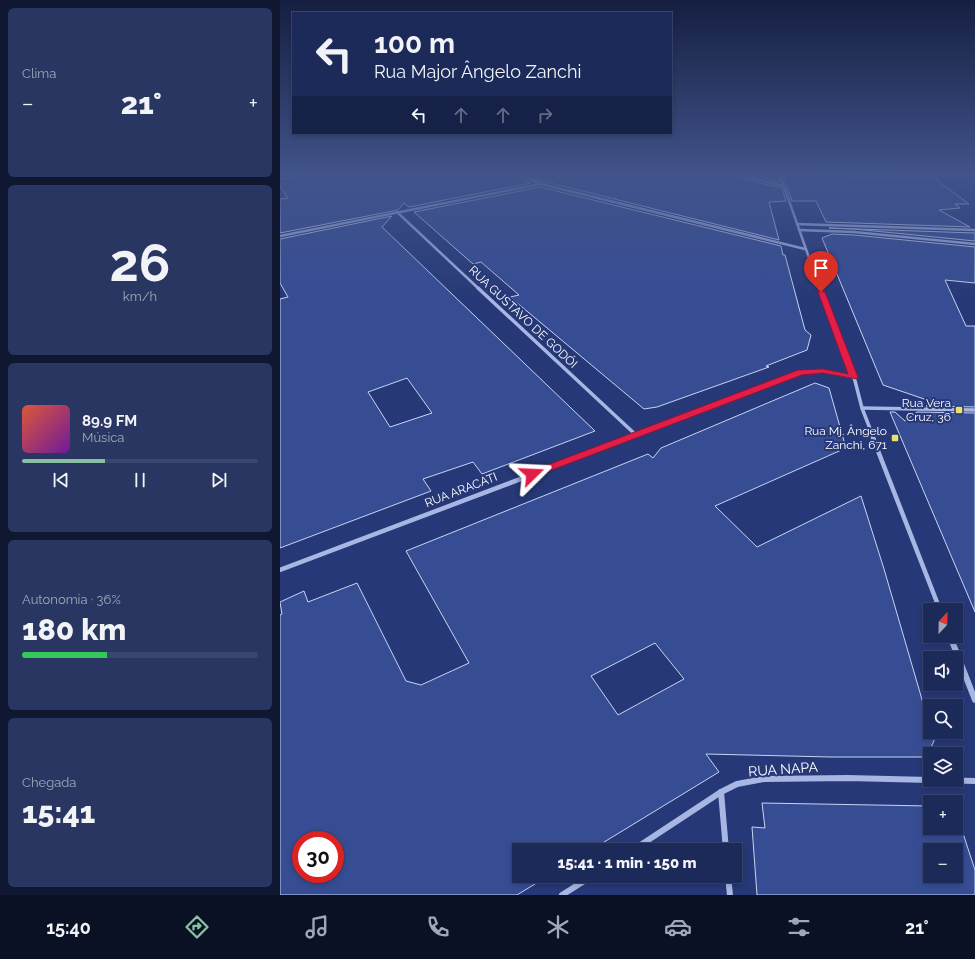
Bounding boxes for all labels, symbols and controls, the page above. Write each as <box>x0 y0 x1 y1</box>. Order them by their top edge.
text: 100 m <box>374 27 455 60</box>
icon: left <box>308 28 360 80</box>
text: Rua Major Ângelo Zanchi <box>374 61 581 82</box>
text: Clima <box>22 66 56 81</box>
text: 21° <box>121 86 162 121</box>
text: − <box>22 90 34 116</box>
text: + <box>249 90 258 116</box>
icon: left <box>408 104 430 126</box>
icon: ahead <box>450 104 472 126</box>
icon: ahead <box>492 104 514 126</box>
icon: right <box>534 104 556 126</box>
text: 26 <box>110 232 170 293</box>
pin <box>804 251 838 292</box>
icon: arrive <box>810 257 832 279</box>
street label: RUA GUSTAVO DE GODÓI <box>466 263 580 371</box>
text: km/h <box>123 289 157 304</box>
place label: Rua Vera Cruz, 36 <box>902 396 951 424</box>
marker: Rua Vera Cruz, 36 <box>954 405 964 415</box>
text: 89.9 FM <box>82 412 137 430</box>
place label: Rua Mj. Ângelo Zanchi, 671 <box>804 424 887 452</box>
text: Música <box>82 430 124 445</box>
marker: Rua Mj. Ângelo Zanchi, 671 <box>890 433 900 443</box>
position arrow <box>511 453 553 495</box>
icon: previous <box>50 469 72 491</box>
icon: pause <box>129 469 151 491</box>
icon: next <box>208 469 230 491</box>
street label: RUA ARACATI <box>423 470 499 510</box>
text: Autonomia · 36% <box>22 592 121 607</box>
north arrow <box>923 603 963 643</box>
map controls <box>923 603 963 883</box>
text: 180 km <box>22 612 126 647</box>
button: sound <box>923 651 963 691</box>
button: search <box>923 699 963 739</box>
button: layers <box>923 747 963 787</box>
street label: RUA NAPA <box>748 759 819 779</box>
text: Chegada <box>22 775 76 790</box>
text: 15:41 <box>22 795 95 830</box>
button: + <box>923 795 963 835</box>
speed limit sign: 30 <box>292 831 344 883</box>
button: − <box>923 843 963 883</box>
text: 15:41 · 1 min · 150 m <box>557 854 697 872</box>
icon: directions <box>183 913 211 941</box>
icon: music <box>303 913 331 941</box>
icon: phone <box>424 913 452 941</box>
icon: climate <box>544 913 572 941</box>
icon: car <box>664 913 692 941</box>
icon: filters <box>785 913 813 941</box>
text: 15:40 <box>46 917 91 938</box>
text: 21° <box>905 917 929 938</box>

